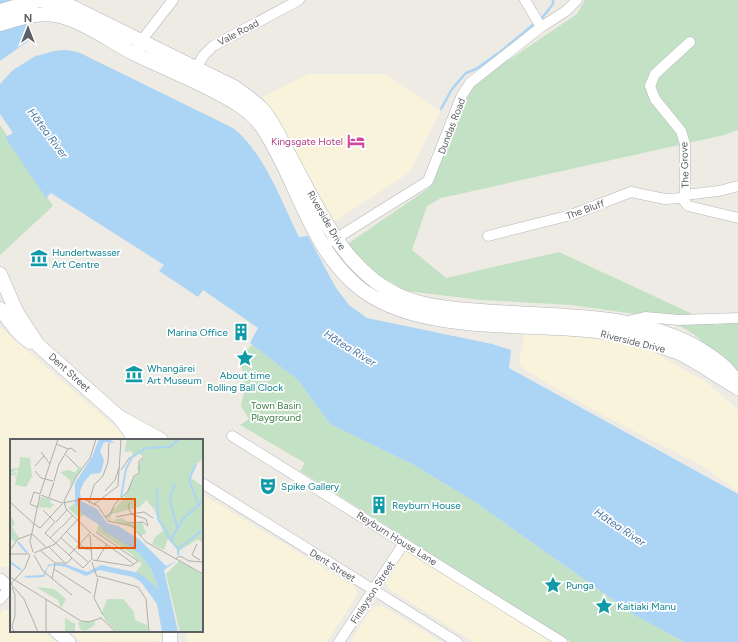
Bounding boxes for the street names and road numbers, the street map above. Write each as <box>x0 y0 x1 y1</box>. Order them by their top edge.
street label: Vale Road <box>215 16 261 49</box>
street label: Dundas Road <box>435 96 468 156</box>
street label: The Grove <box>677 141 692 188</box>
street label: Riverside Drive <box>304 188 349 253</box>
street label: The Bluff <box>564 196 607 222</box>
street label: Riverside Drive <box>599 327 667 356</box>
street label: Dent Street <box>46 350 94 395</box>
street label: Reyburn House Lane <box>354 508 440 569</box>
street label: Dent Street <box>307 546 358 585</box>
street label: Finlayson Street <box>347 558 398 626</box>

